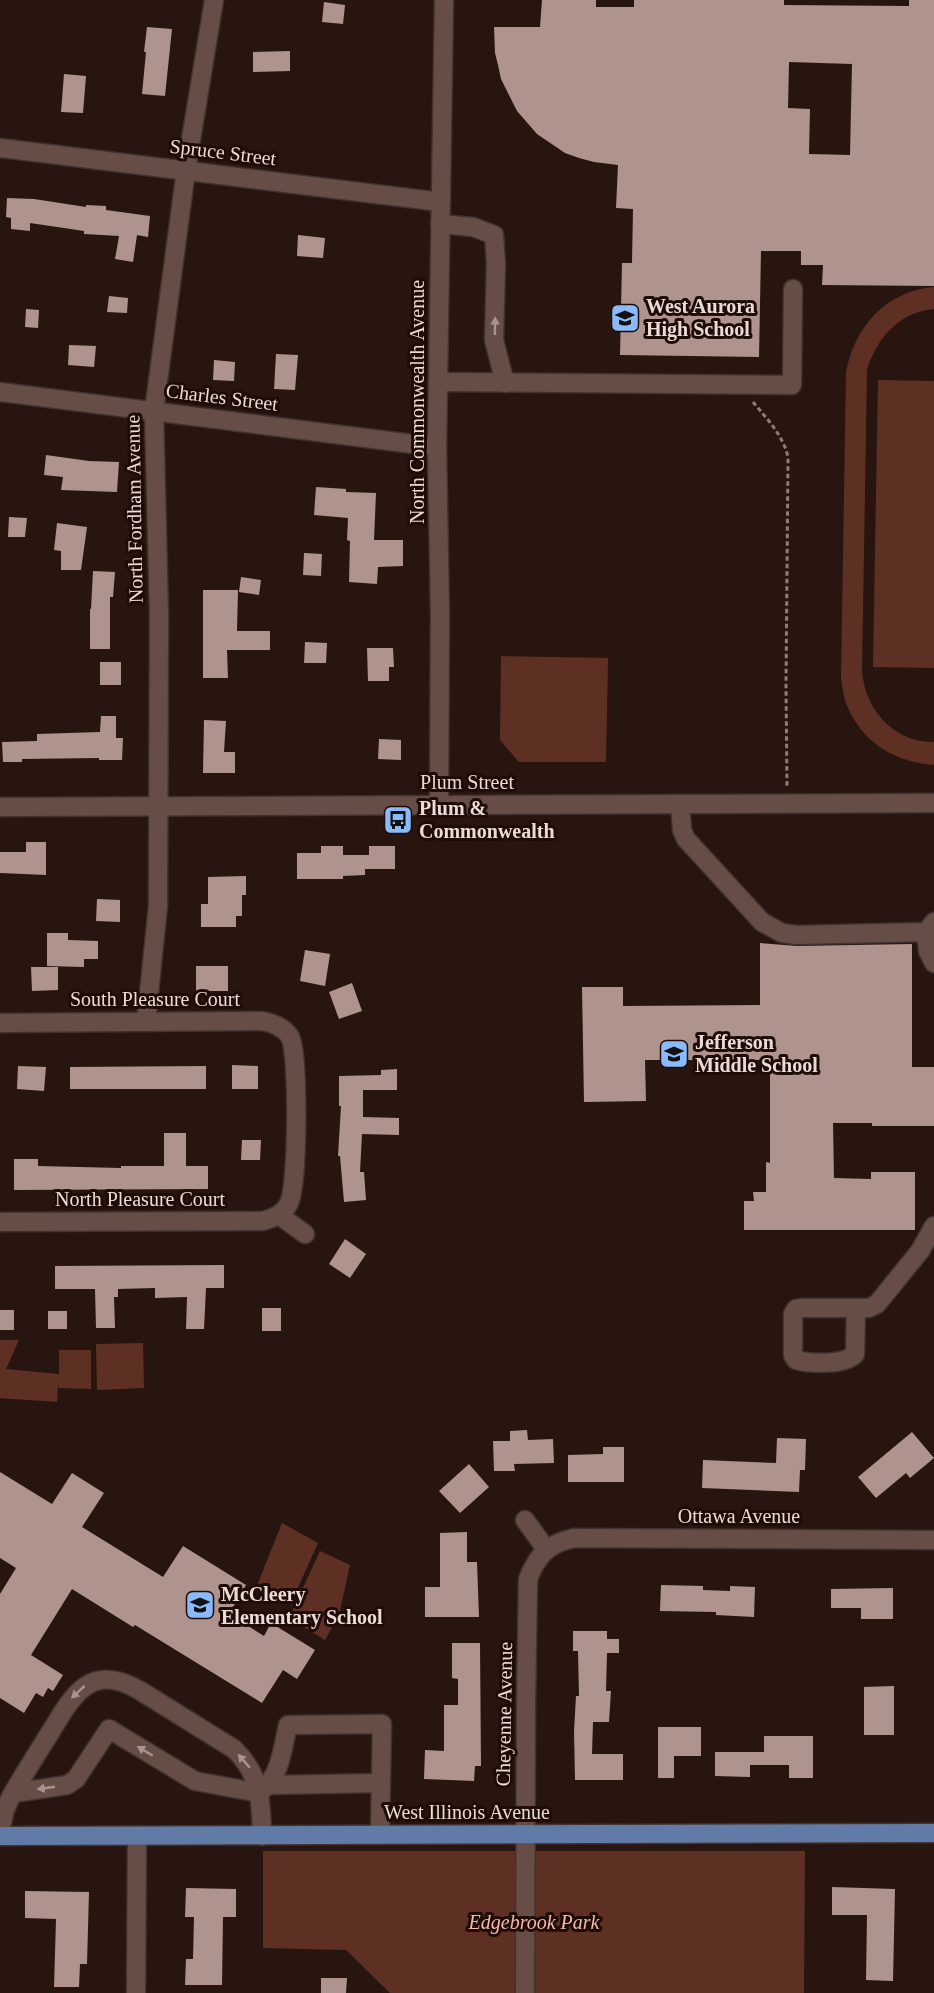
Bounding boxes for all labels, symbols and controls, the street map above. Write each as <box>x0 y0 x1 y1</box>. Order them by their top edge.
street label: Spruce Street <box>168 135 278 170</box>
street label: North Commonwealth Avenue <box>406 280 428 524</box>
place label: West Aurora High School <box>646 295 755 341</box>
school or university icon: West Aurora High School <box>609 302 641 334</box>
one-way arrow <box>490 316 499 335</box>
street label: Charles Street <box>165 379 280 415</box>
street label: North Fordham Avenue <box>121 414 147 603</box>
street label: Plum Street <box>420 771 514 793</box>
place label: Plum & Commonwealth <box>419 797 555 842</box>
bus stop icon: Plum & Commonwealth <box>382 804 414 836</box>
street label: South Pleasure Court <box>70 988 240 1010</box>
place label: Jefferson Middle School <box>695 1031 818 1076</box>
school or university icon: Jefferson Middle School <box>658 1038 690 1070</box>
street label: North Pleasure Court <box>55 1188 225 1210</box>
street label: Ottawa Avenue <box>678 1505 800 1527</box>
place label: McCleery Elementary School <box>221 1583 383 1629</box>
school or university icon: McCleery Elementary School <box>184 1589 216 1621</box>
street label: Cheyenne Avenue <box>492 1641 517 1786</box>
one-way arrow <box>71 1685 86 1698</box>
one-way arrow <box>137 1745 153 1756</box>
one-way arrow <box>238 1754 251 1769</box>
one-way arrow <box>36 1784 55 1793</box>
street label: West Illinois Avenue <box>384 1801 550 1823</box>
park label: Edgebrook Park <box>468 1911 601 1934</box>

